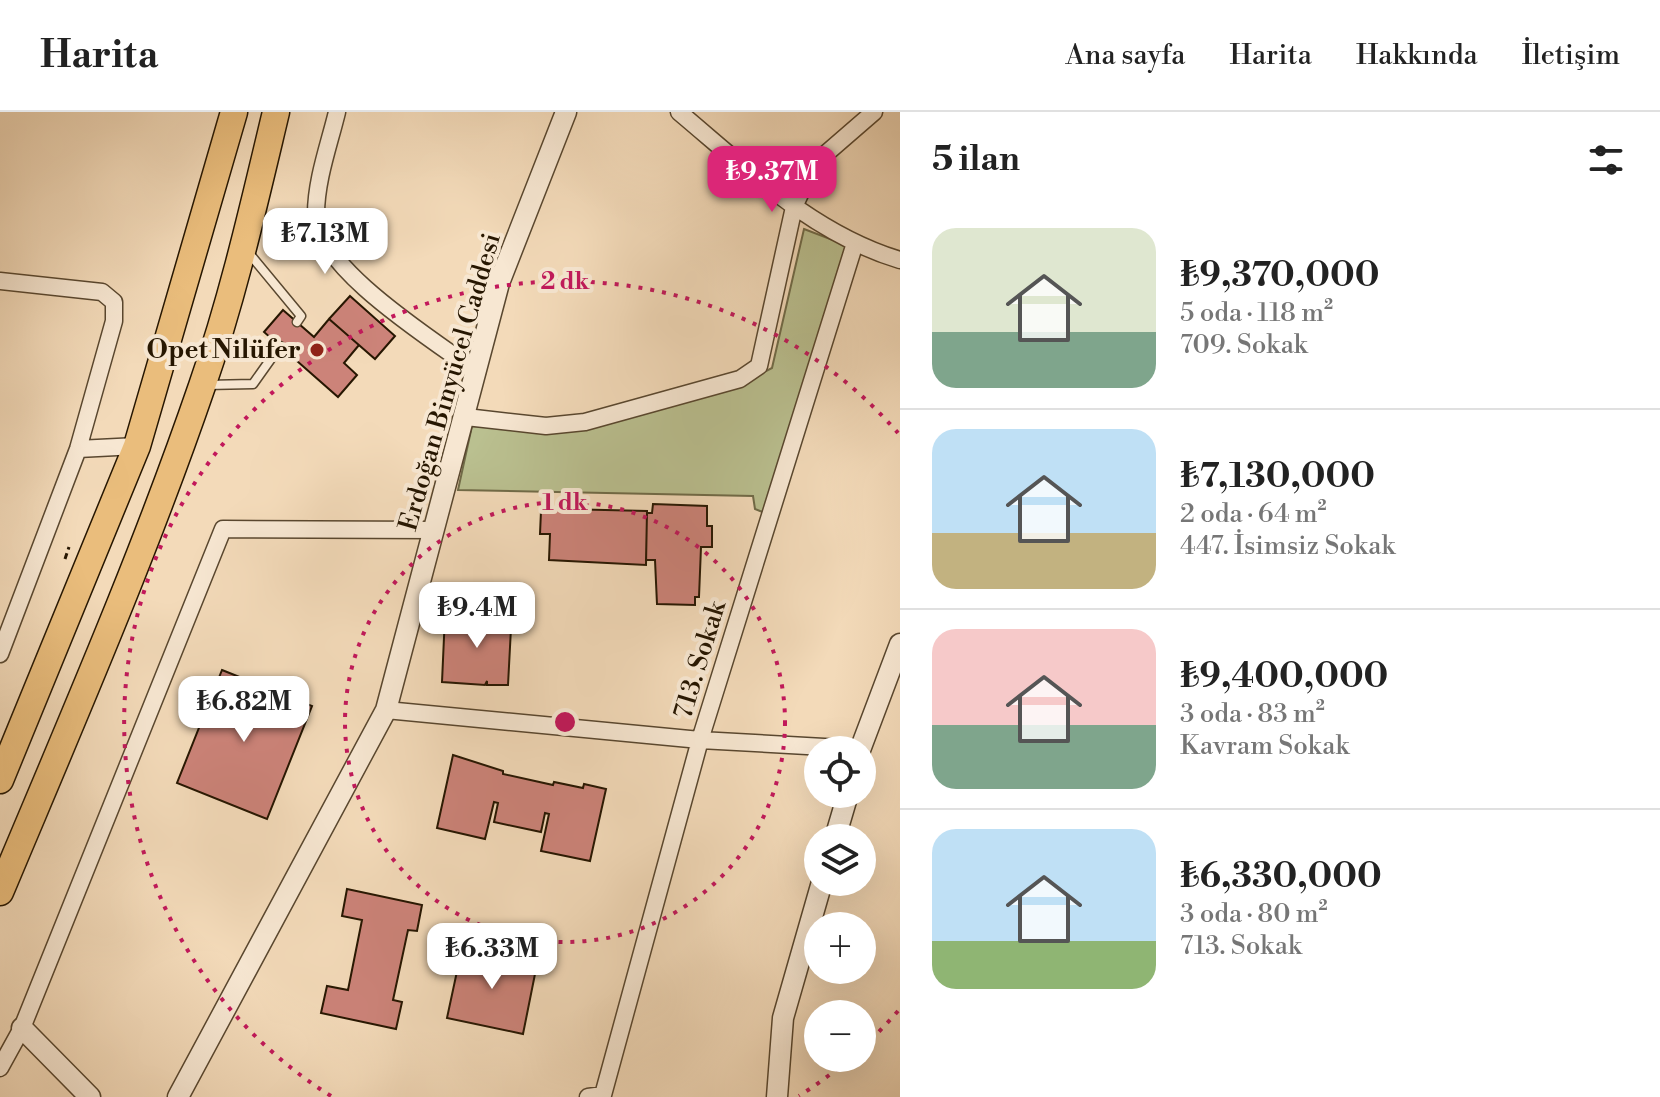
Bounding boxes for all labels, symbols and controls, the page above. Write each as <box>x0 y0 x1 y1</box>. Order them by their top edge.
text: Harita <box>40 32 158 79</box>
text: Ana sayfa <box>1066 38 1185 73</box>
text: Harita <box>1229 38 1312 73</box>
text: Hakkında <box>1356 38 1478 73</box>
text: İletişim <box>1522 38 1620 73</box>
icon: filters <box>1584 138 1628 182</box>
text: 5 ilan <box>932 139 1020 181</box>
pin: ₺9.37M <box>707 146 837 214</box>
text: ₺9.37M <box>726 156 818 188</box>
pin: ₺7.13M <box>260 208 390 276</box>
text: ₺7.13M <box>281 218 369 250</box>
street label: Erdoğan Binyücel Caddesi <box>392 229 508 535</box>
text: ₺9,370,000 <box>1180 255 1379 297</box>
icon: home <box>996 260 1092 356</box>
text: 2 dk <box>541 267 591 297</box>
text: 5 oda · 118 m² <box>1180 297 1333 329</box>
text: 709. Sokak <box>1180 329 1307 361</box>
place label: Opet Nilüfer <box>147 334 301 366</box>
marker: Opet Nilüfer <box>308 341 326 359</box>
text: ₺7,130,000 <box>1180 456 1375 498</box>
icon: home <box>996 461 1092 557</box>
text: 1 dk <box>542 488 589 518</box>
text: 2 oda · 64 m² <box>1180 498 1327 530</box>
text: 447. İsimsiz Sokak <box>1180 530 1395 562</box>
pin: ₺9.4M <box>421 582 533 650</box>
text: ₺9.4M <box>437 592 517 624</box>
street label: 713. Sokak <box>667 596 733 723</box>
text: ₺9,400,000 <box>1180 656 1388 698</box>
icon: home <box>996 661 1092 757</box>
pin: ₺6.82M <box>179 676 309 744</box>
text: ₺6.82M <box>196 686 292 718</box>
text: 3 oda · 83 m² <box>1180 698 1325 730</box>
centre of rings <box>551 708 579 736</box>
text: Kavram Sokak <box>1180 730 1349 762</box>
map controls <box>804 736 876 1072</box>
button: locate <box>804 736 876 808</box>
button: layers <box>804 824 876 896</box>
text: ₺6,330,000 <box>1180 856 1382 898</box>
icon: home <box>996 861 1092 957</box>
text: 3 oda · 80 m² <box>1180 898 1328 930</box>
button: + <box>804 912 876 984</box>
pin: ₺6.33M <box>427 923 557 991</box>
text: 713. Sokak <box>1180 930 1302 962</box>
text: ₺6.33M <box>445 933 539 965</box>
button: − <box>804 1000 876 1072</box>

